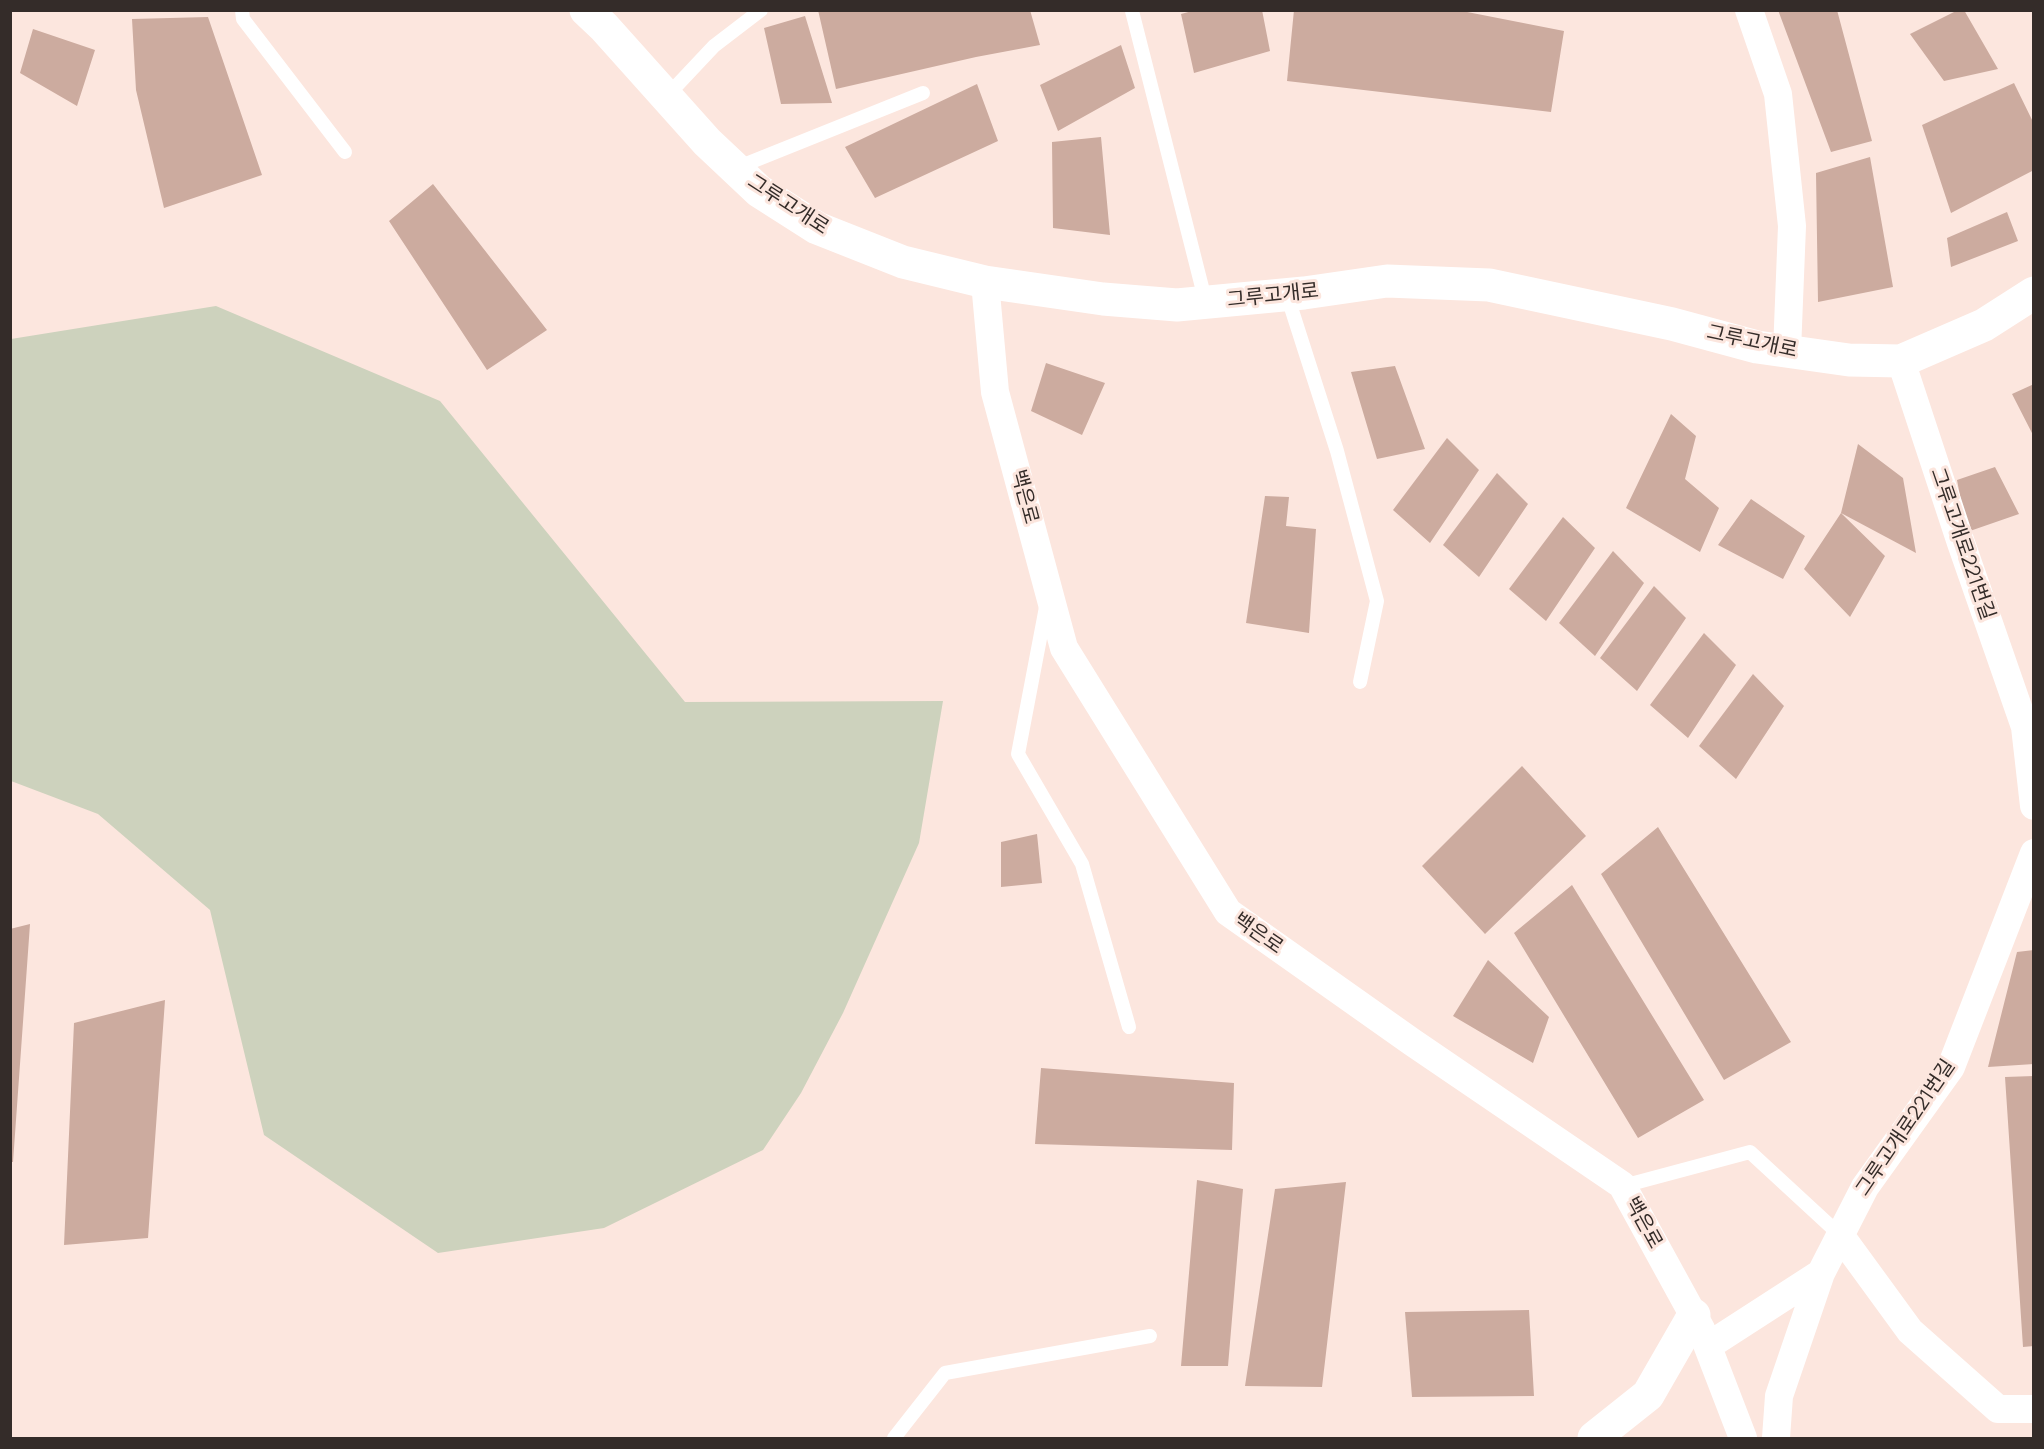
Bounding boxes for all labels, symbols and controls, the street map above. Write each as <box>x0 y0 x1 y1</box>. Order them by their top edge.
street label: 그루고개로 <box>743 170 833 240</box>
street label: 그루고개로 <box>1226 279 1320 313</box>
street label: 그루고개로 <box>1705 321 1799 363</box>
street label: 그루고개로221번길 <box>1925 465 1999 623</box>
street label: 백은로 <box>1005 467 1043 527</box>
street label: 백은로 <box>1229 908 1287 960</box>
street label: 그루고개로221번길 <box>1851 1055 1961 1201</box>
street label: 백은로 <box>1619 1193 1667 1253</box>

